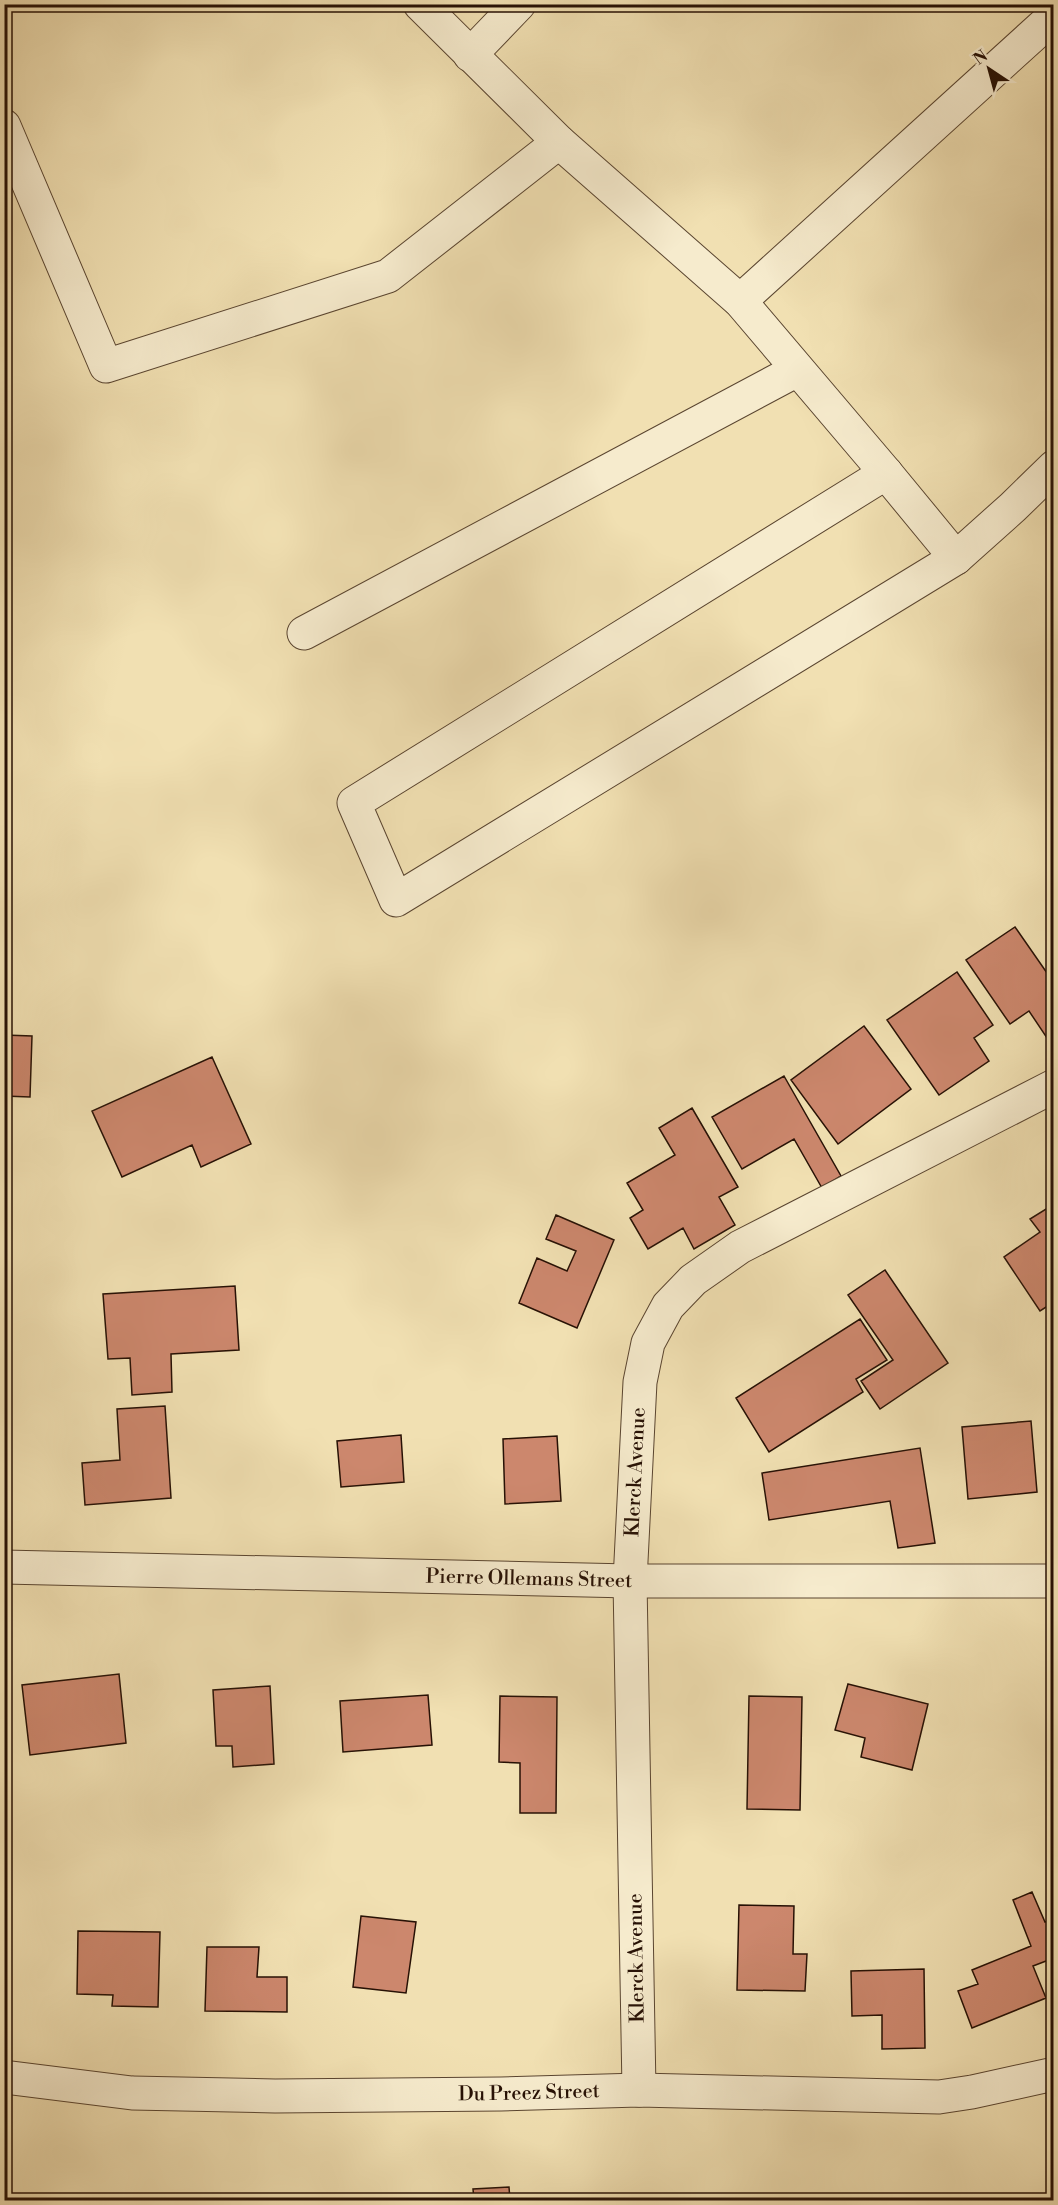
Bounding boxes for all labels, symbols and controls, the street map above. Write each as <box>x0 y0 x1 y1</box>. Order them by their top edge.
north arrow <box>959 39 1019 99</box>
text: N <box>970 46 992 69</box>
street label: Klerck Avenue <box>620 1407 651 1538</box>
street label: Pierre Ollemans Street <box>425 1564 632 1594</box>
street label: Klerck Avenue <box>623 1893 651 2023</box>
street label: Du Preez Street <box>458 2079 600 2107</box>

